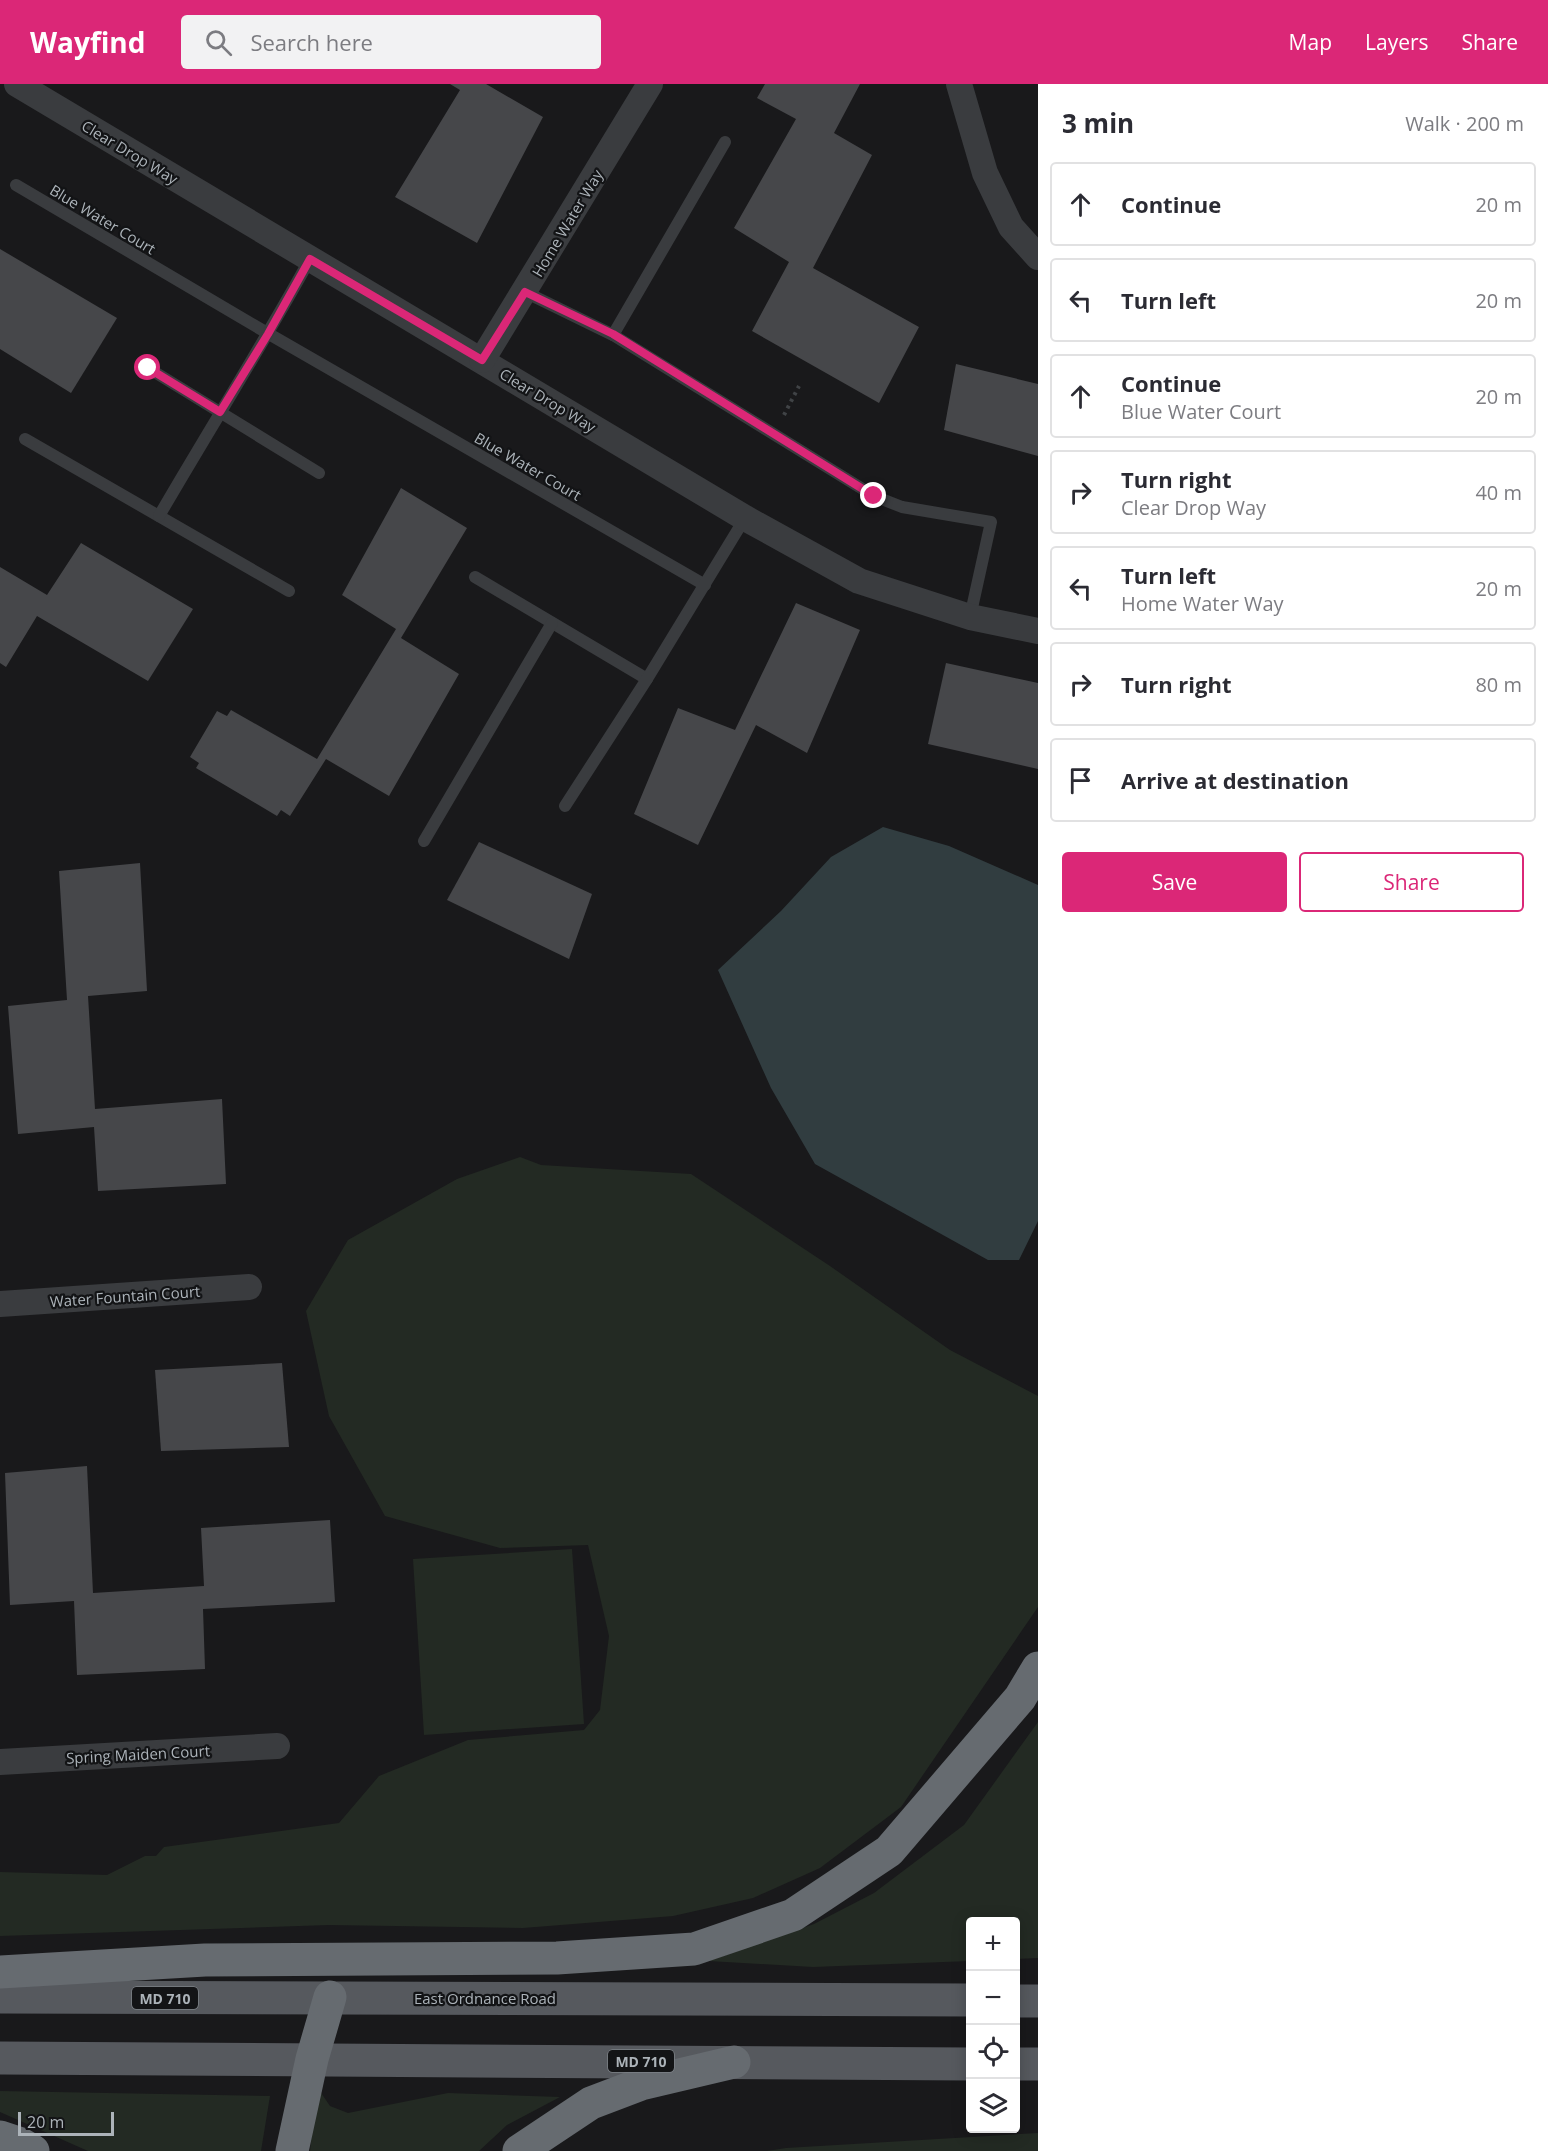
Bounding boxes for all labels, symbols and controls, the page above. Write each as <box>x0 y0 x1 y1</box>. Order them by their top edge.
search box <box>181 15 601 69</box>
text: Wayfind <box>30 23 145 61</box>
icon: search <box>202 26 235 59</box>
text: Search here <box>250 27 373 57</box>
text: Map <box>1289 28 1332 56</box>
text: Layers <box>1365 28 1429 56</box>
text: Share <box>1462 28 1518 56</box>
text: 3 min <box>1062 105 1134 141</box>
text: Walk · 200 m <box>1405 110 1524 137</box>
street label: Clear Drop Way <box>78 115 182 189</box>
street label: Home Water Way <box>527 165 607 280</box>
street label: Blue Water Court <box>46 179 160 259</box>
icon: ahead <box>1064 188 1097 221</box>
text: Continue <box>1121 189 1221 219</box>
text: 20 m <box>1475 191 1522 218</box>
icon: left <box>1064 284 1097 317</box>
text: Turn left <box>1121 285 1216 315</box>
text: 20 m <box>1475 287 1522 314</box>
route start <box>134 354 160 380</box>
street label: Clear Drop Way <box>496 363 600 437</box>
text: Continue <box>1121 368 1221 398</box>
icon: ahead <box>1064 380 1097 413</box>
text: 20 m <box>1475 383 1522 410</box>
text: Blue Water Court <box>1121 398 1281 425</box>
street label: Blue Water Court <box>471 427 585 505</box>
text: Turn right <box>1121 464 1232 494</box>
icon: right <box>1064 476 1097 509</box>
text: 40 m <box>1475 479 1522 506</box>
route end <box>860 482 886 508</box>
text: Clear Drop Way <box>1121 494 1266 521</box>
text: Turn left <box>1121 560 1216 590</box>
icon: left <box>1064 572 1097 605</box>
text: 20 m <box>1475 575 1522 602</box>
text: Home Water Way <box>1121 590 1284 617</box>
icon: right <box>1064 668 1097 701</box>
text: Turn right <box>1121 669 1232 699</box>
text: 80 m <box>1475 671 1522 698</box>
icon: arrive <box>1064 764 1097 797</box>
text: Arrive at destination <box>1121 765 1349 795</box>
button: Save <box>1062 852 1287 912</box>
button: Share <box>1299 852 1524 912</box>
street label: Water Fountain Court <box>49 1281 201 1311</box>
street label: Spring Maiden Court <box>66 1740 210 1768</box>
map controls <box>966 1917 1020 2133</box>
button: + <box>966 1917 1020 1971</box>
button: − <box>966 1971 1020 2025</box>
road number: MD 710 <box>132 1987 198 2009</box>
street label: East Ordnance Road <box>414 1988 556 2008</box>
button: locate <box>966 2025 1020 2079</box>
road number: MD 710 <box>608 2050 674 2072</box>
button: layers <box>966 2079 1020 2133</box>
scale bar <box>18 2109 114 2136</box>
text: 20 m <box>27 2111 64 2133</box>

